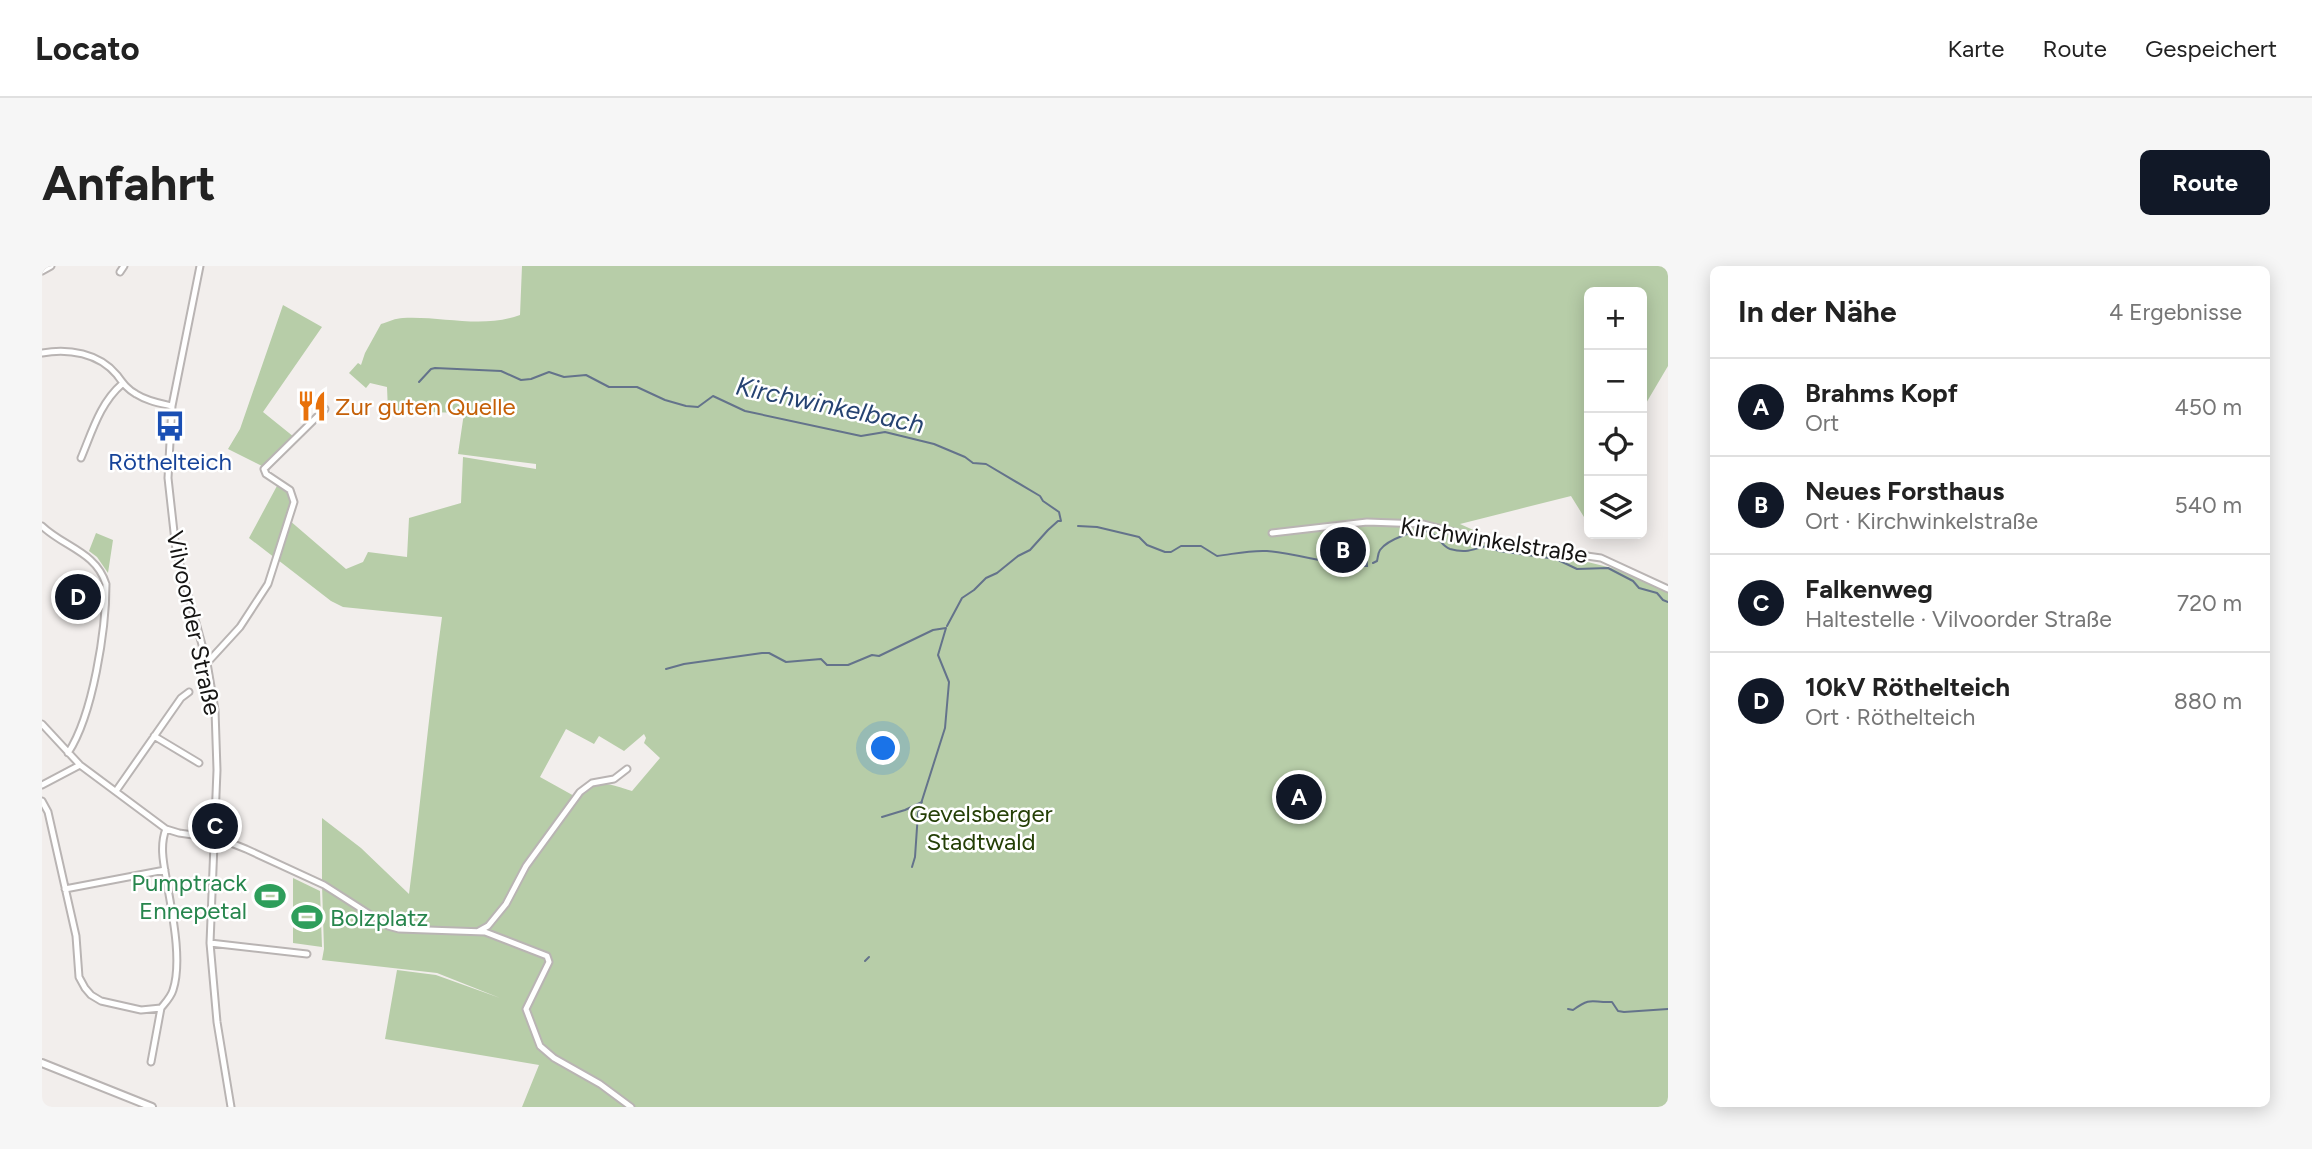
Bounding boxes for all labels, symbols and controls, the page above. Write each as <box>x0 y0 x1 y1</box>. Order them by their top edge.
text: Locato <box>35 29 140 68</box>
text: Karte <box>1948 34 2004 63</box>
text: Route <box>2042 34 2107 63</box>
text: Gespeichert <box>2145 34 2277 63</box>
button: Route <box>2140 150 2270 215</box>
text: Anfahrt <box>42 153 216 212</box>
map controls <box>1584 287 1647 539</box>
button: + <box>1584 287 1647 350</box>
text: In der Nähe <box>1738 293 1897 330</box>
text: 4 Ergebnisse <box>2109 298 2242 326</box>
button: − <box>1584 350 1647 413</box>
water label: Kirchwinkelbach <box>733 369 927 441</box>
text: Brahms Kopf <box>1805 377 1958 409</box>
restaurant icon: Zur guten Quelle <box>295 389 329 423</box>
place label: Zur guten Quelle <box>335 392 516 421</box>
text: A <box>1753 393 1769 421</box>
text: 450 m <box>2174 393 2242 421</box>
bus stop icon: Röthelteich <box>153 409 187 443</box>
text: Ort <box>1805 409 1839 437</box>
button: locate <box>1584 413 1647 476</box>
place label: Röthelteich <box>108 447 232 476</box>
text: Neues Forsthaus <box>1805 475 2004 507</box>
button: layers <box>1584 476 1647 539</box>
text: B <box>1754 491 1768 519</box>
text: 540 m <box>2174 491 2242 519</box>
text: Ort · Kirchwinkelstraße <box>1805 507 2038 535</box>
street label: Kirchwinkelstraße <box>1398 511 1590 569</box>
pin: B <box>1320 524 1366 576</box>
street label: Vilvoorder Straße <box>160 528 228 718</box>
pin: D <box>55 571 101 623</box>
text: Falkenweg <box>1805 573 1933 605</box>
text: C <box>1753 589 1769 617</box>
text: 720 m <box>2177 589 2242 617</box>
text: Haltestelle · Vilvoorder Straße <box>1805 605 2112 633</box>
text: 10kV Röthelteich <box>1805 671 2010 703</box>
text: D <box>1753 687 1769 715</box>
text: 880 m <box>2174 687 2242 715</box>
text: Ort · Röthelteich <box>1805 703 1975 731</box>
your location <box>866 731 900 765</box>
pin: A <box>1276 771 1322 823</box>
park label: Gevelsberger Stadtwald <box>909 799 1053 856</box>
pin: C <box>192 800 238 852</box>
place label: Pumptrack Ennepetal <box>131 868 247 925</box>
sports icon: Pumptrack Ennepetal <box>253 879 287 913</box>
sports icon: Bolzplatz <box>290 900 324 934</box>
place label: Bolzplatz <box>330 903 428 932</box>

